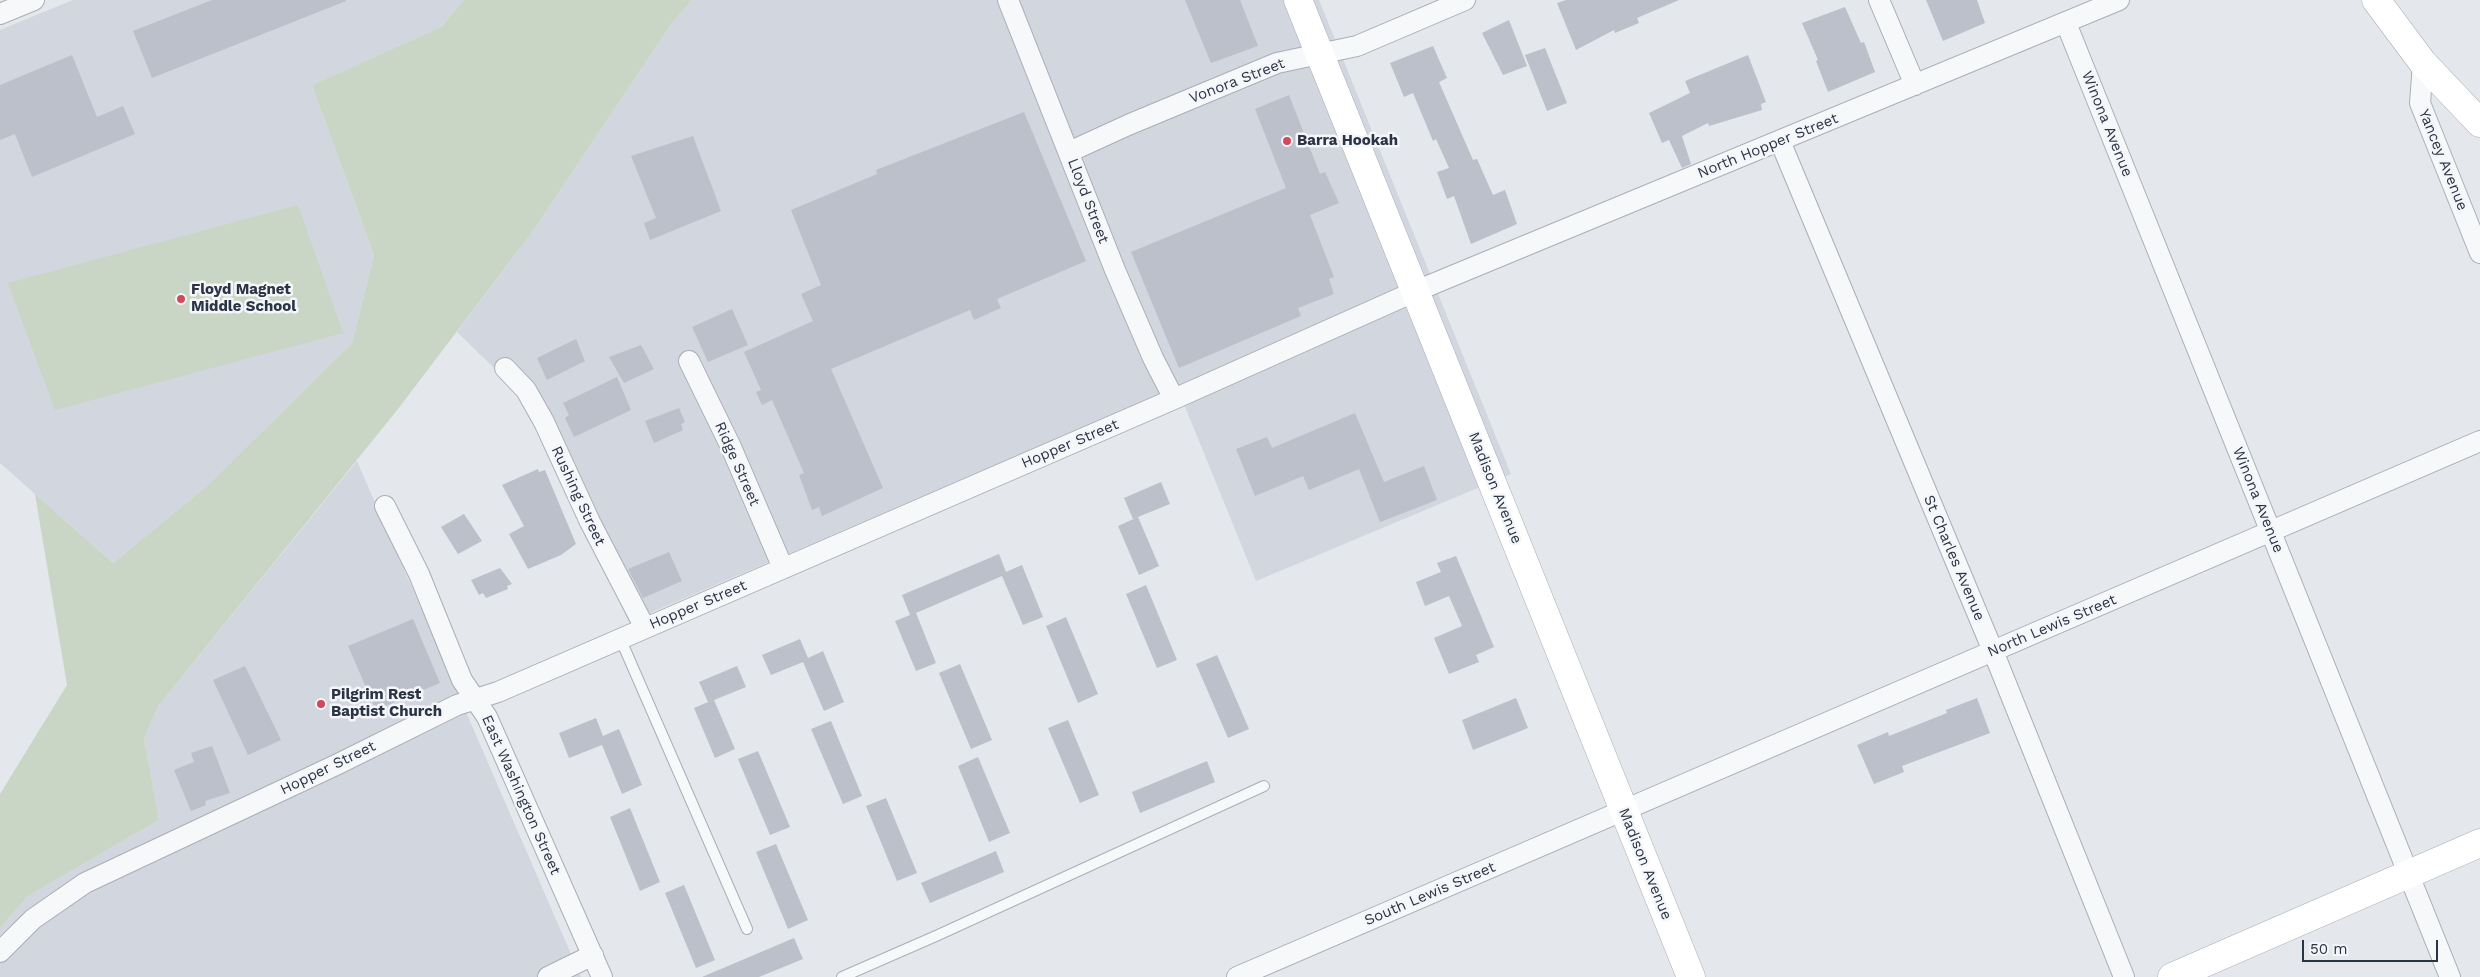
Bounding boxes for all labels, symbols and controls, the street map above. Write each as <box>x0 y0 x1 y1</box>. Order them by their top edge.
street label: Vonora Street <box>1187 55 1287 107</box>
street label: Winona Avenue <box>2078 68 2136 180</box>
street label: Yancey Avenue <box>2414 107 2472 213</box>
street label: North Hopper Street <box>1695 110 1841 182</box>
place label: Barra Hookah <box>1297 132 1398 150</box>
marker: Barra Hookah <box>1281 135 1293 147</box>
street label: Lloyd Street <box>1064 156 1112 246</box>
place label: Floyd Magnet Middle School <box>191 281 296 316</box>
marker: Floyd Magnet Middle School <box>175 293 187 305</box>
street label: Hopper Street <box>1019 415 1121 473</box>
street label: Ridge Street <box>710 419 764 509</box>
street label: Madison Avenue <box>1464 429 1526 547</box>
street label: Rushing Street <box>547 443 609 549</box>
street label: Winona Avenue <box>2229 444 2287 556</box>
street label: St Charles Avenue <box>1919 493 1989 623</box>
street label: Hopper Street <box>647 576 749 634</box>
street label: North Lewis Street <box>1985 591 2119 661</box>
place label: Pilgrim Rest Baptist Church <box>331 686 442 721</box>
marker: Pilgrim Rest Baptist Church <box>315 698 327 710</box>
street label: East Washington Street <box>478 712 564 878</box>
street label: Hopper Street <box>277 737 379 799</box>
street label: Madison Avenue <box>1614 805 1676 923</box>
street label: South Lewis Street <box>1362 858 1498 930</box>
scale bar <box>2305 930 2441 962</box>
text: 50 m <box>2310 940 2347 958</box>

